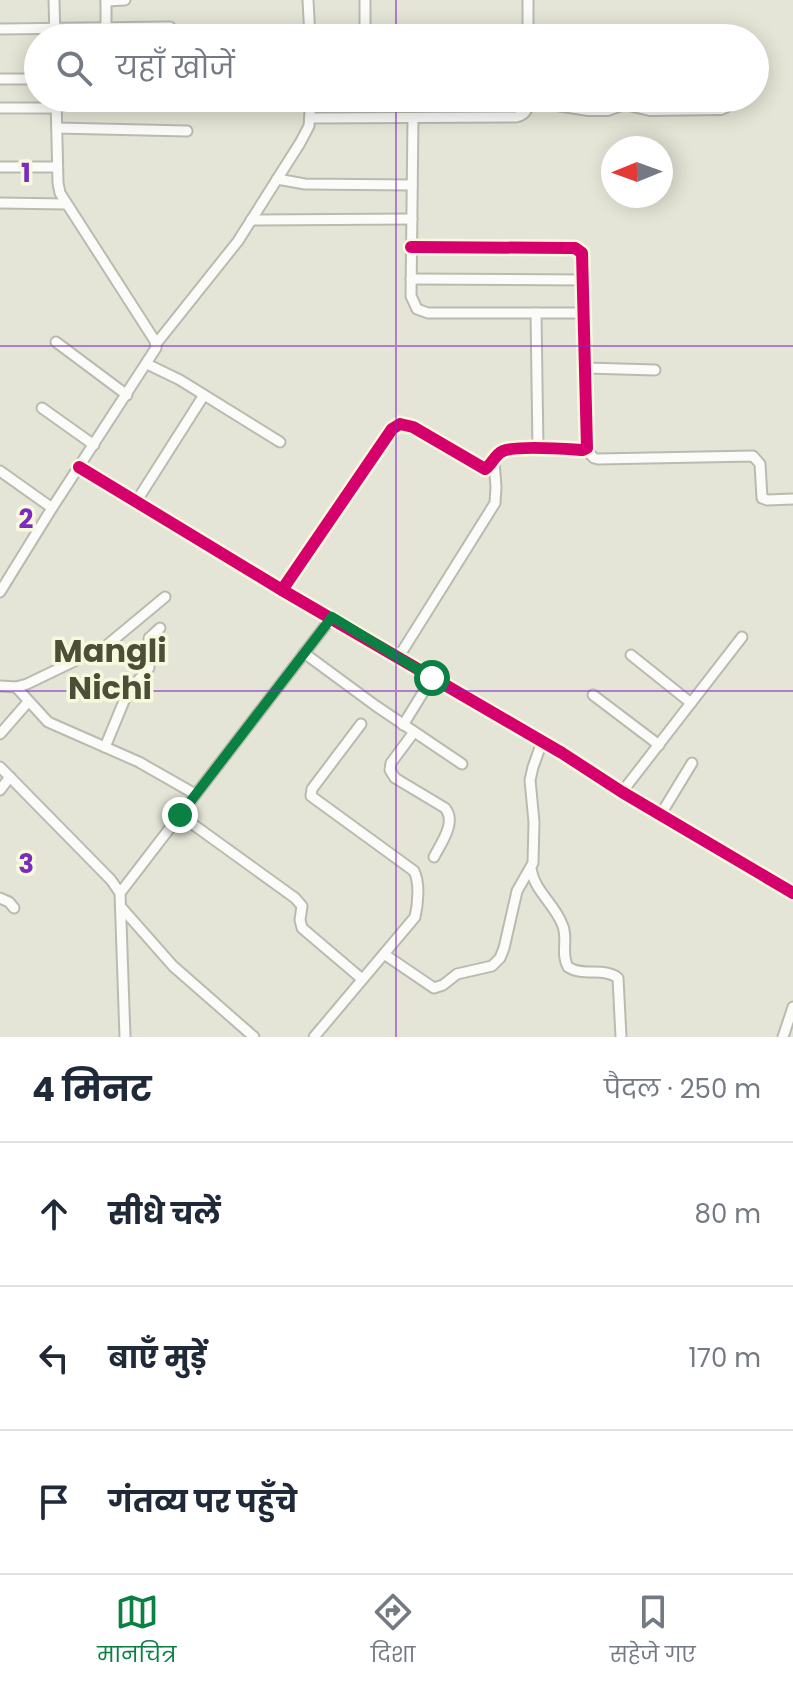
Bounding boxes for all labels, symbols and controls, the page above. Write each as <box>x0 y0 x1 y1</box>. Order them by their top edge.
search box <box>24 24 769 112</box>
icon: search <box>52 46 96 90</box>
text: यहाँ खोजें <box>116 46 235 89</box>
north arrow <box>601 136 673 208</box>
text: 1 <box>21 155 31 191</box>
text: 2 <box>19 501 34 537</box>
district label: Mangli Nichi <box>53 628 167 710</box>
route start <box>414 660 450 696</box>
route end <box>162 797 198 833</box>
text: 3 <box>18 846 34 882</box>
text: 4 मिनट <box>32 1065 152 1113</box>
text: पैदल · 250 m <box>604 1071 761 1107</box>
icon: ahead <box>32 1192 76 1236</box>
text: सीधे चलें <box>108 1192 221 1235</box>
text: 80 m <box>695 1196 761 1232</box>
icon: left <box>32 1336 76 1380</box>
text: बाएँ मुड़ें <box>108 1336 206 1379</box>
text: 170 m <box>688 1340 761 1376</box>
icon: arrive <box>32 1480 76 1524</box>
text: गंतव्य पर पहुँचे <box>108 1480 297 1523</box>
tab: मानचित्र <box>97 1590 176 1671</box>
tab: दिशा <box>371 1590 415 1671</box>
tab: सहेजे गए <box>610 1590 696 1671</box>

